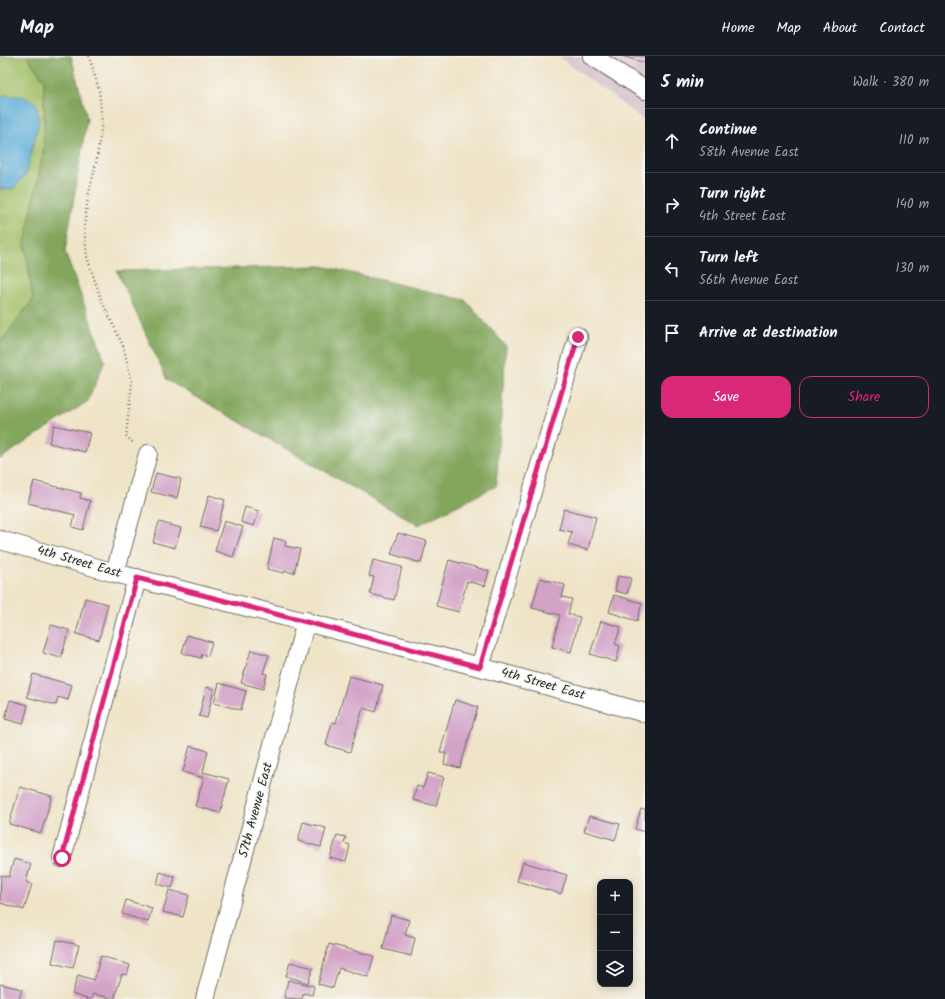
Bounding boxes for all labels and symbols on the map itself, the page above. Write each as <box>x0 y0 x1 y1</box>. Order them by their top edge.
route end <box>569 328 587 346</box>
street label: 4th Street East <box>34 540 125 584</box>
street label: 4th Street East <box>498 662 589 706</box>
street label: 57th Avenue East <box>233 759 279 860</box>
route start <box>53 849 71 867</box>

